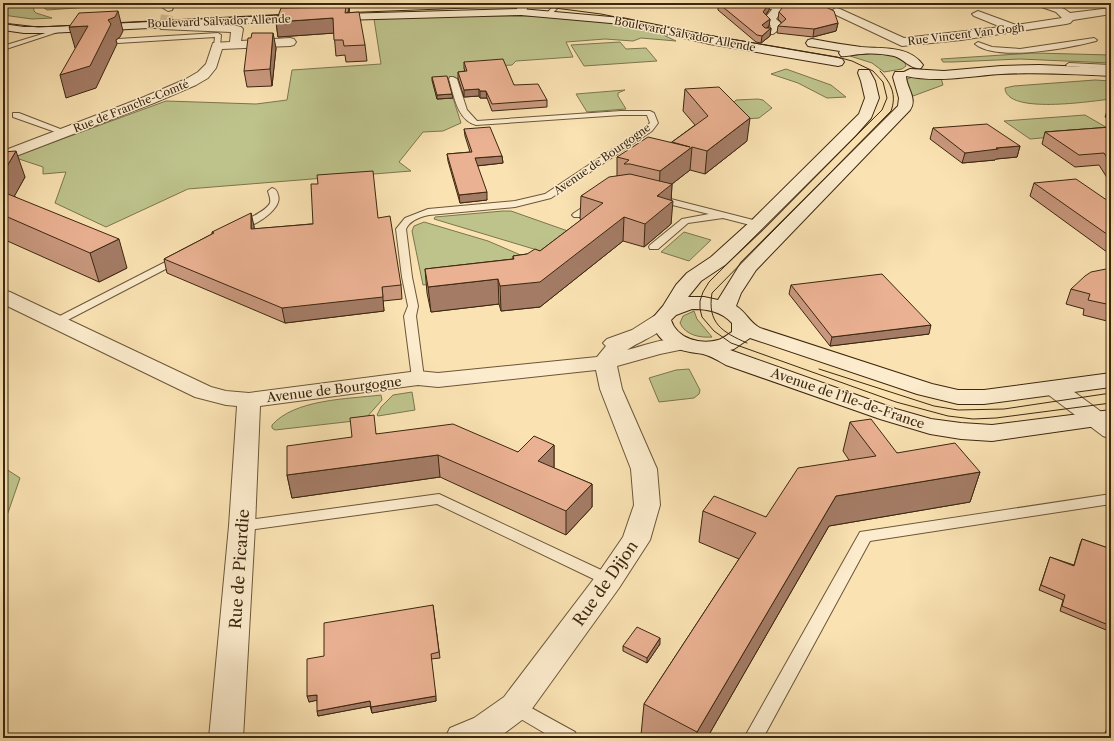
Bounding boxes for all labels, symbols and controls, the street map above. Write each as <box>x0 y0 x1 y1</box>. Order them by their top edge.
street label: Boulevard Salvador Allende <box>147 11 291 31</box>
street label: Boulevard Salvador Allende <box>613 13 757 55</box>
street label: Rue Vincent Van Gogh <box>907 20 1025 48</box>
street label: Rue de Franche-Comté <box>71 76 191 136</box>
street label: Avenue de Bourgogne <box>550 120 653 198</box>
street label: Avenue de l’Île-de-France <box>768 364 927 432</box>
street label: Avenue de Bourgogne <box>265 373 402 405</box>
street label: Rue de Picardie <box>225 508 253 630</box>
street label: Rue de Dijon <box>568 536 642 630</box>

